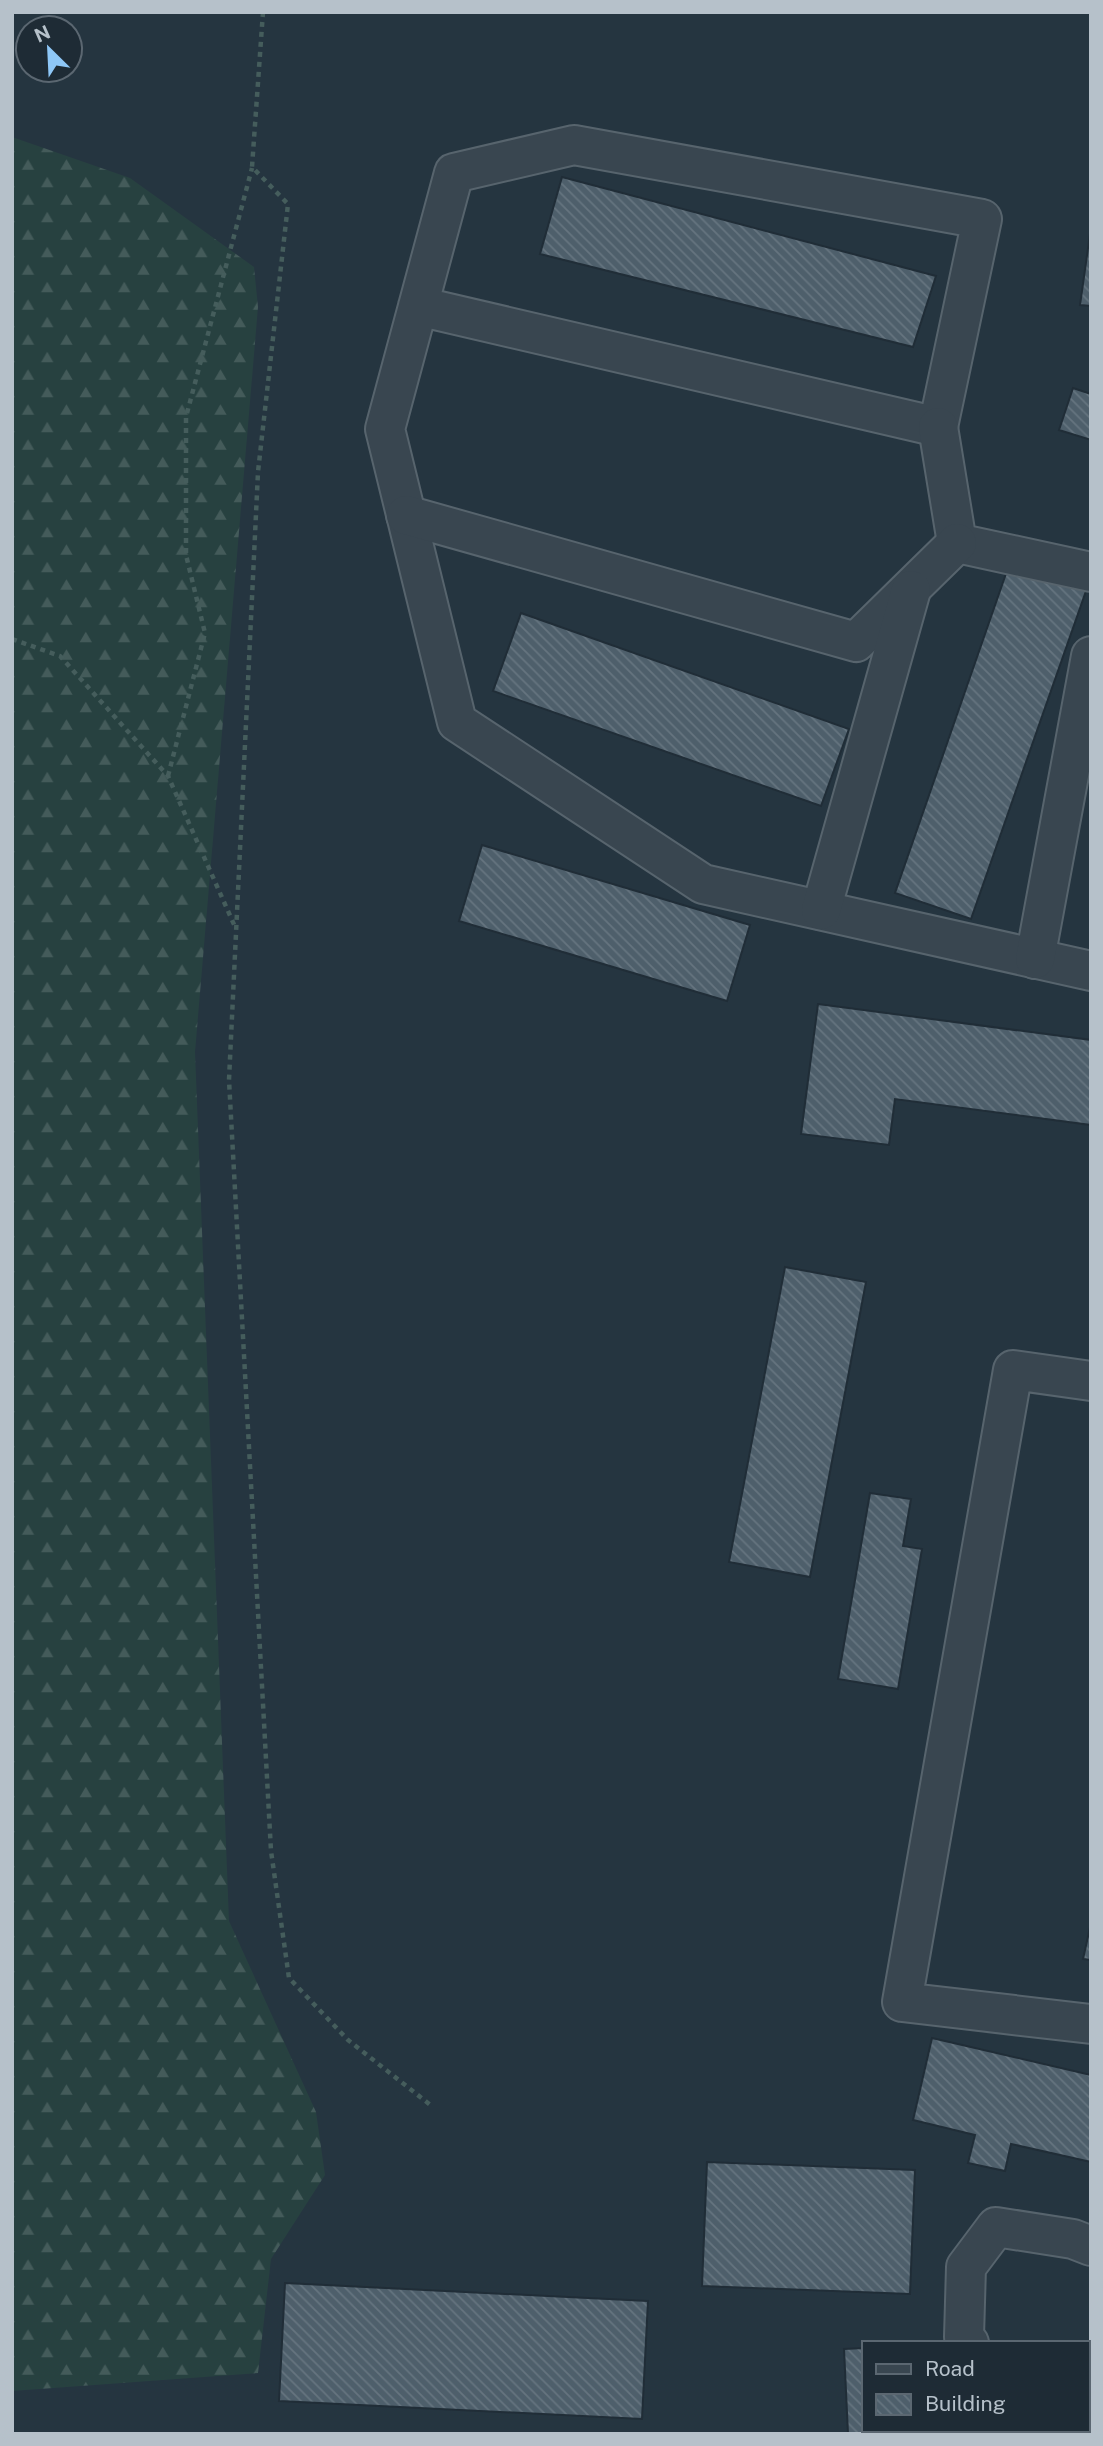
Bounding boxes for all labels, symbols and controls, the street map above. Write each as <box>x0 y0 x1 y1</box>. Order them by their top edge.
north arrow <box>14 14 84 84</box>
text: N <box>31 20 53 47</box>
legend <box>862 2341 1089 2432</box>
text: Road <box>925 2356 975 2381</box>
text: Building <box>925 2391 1006 2416</box>

